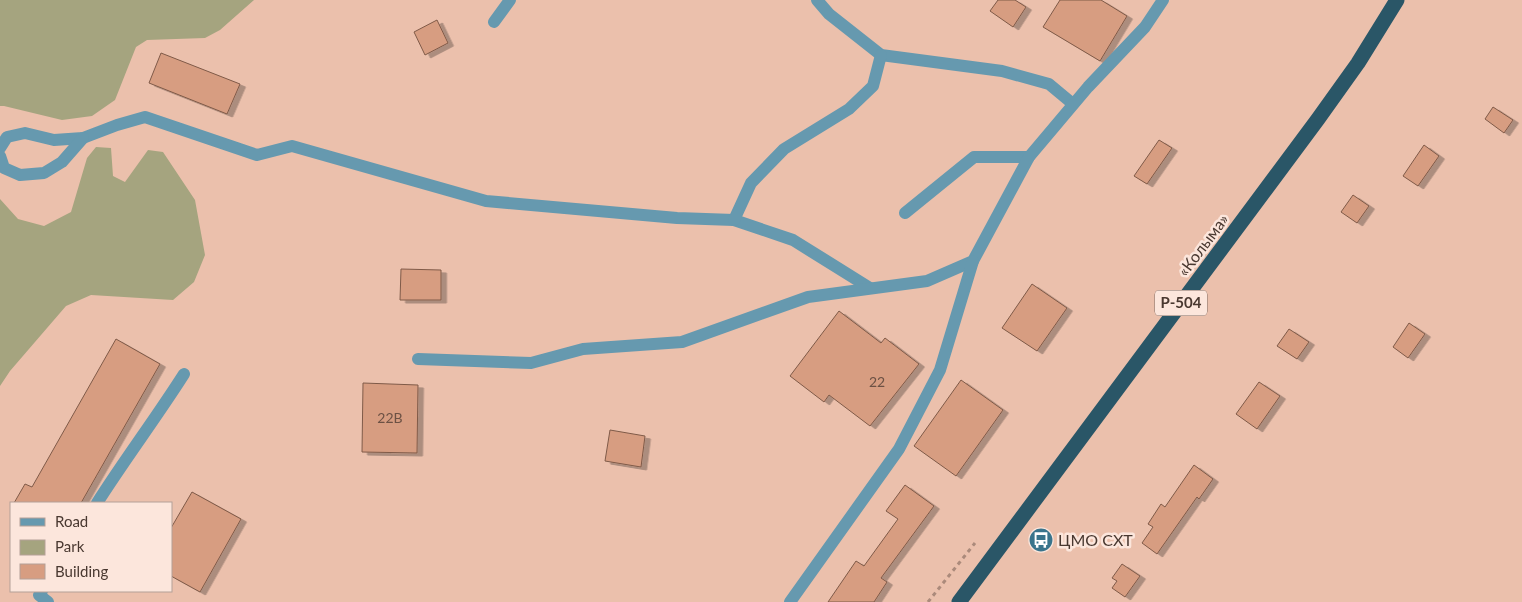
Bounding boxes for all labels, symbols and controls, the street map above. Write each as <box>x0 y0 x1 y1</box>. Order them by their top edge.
street label: «Колыма» <box>1173 210 1232 279</box>
road number: Р-504 <box>1155 290 1207 316</box>
house number: 22 <box>869 373 885 390</box>
house number: 22В <box>377 409 403 426</box>
legend <box>10 502 172 592</box>
text: Road <box>55 512 88 530</box>
bus stop icon: ЦМО СХТ <box>1028 527 1054 553</box>
place label: ЦМО СХТ <box>1058 530 1133 549</box>
text: Park <box>55 537 85 555</box>
text: Building <box>55 562 108 580</box>

